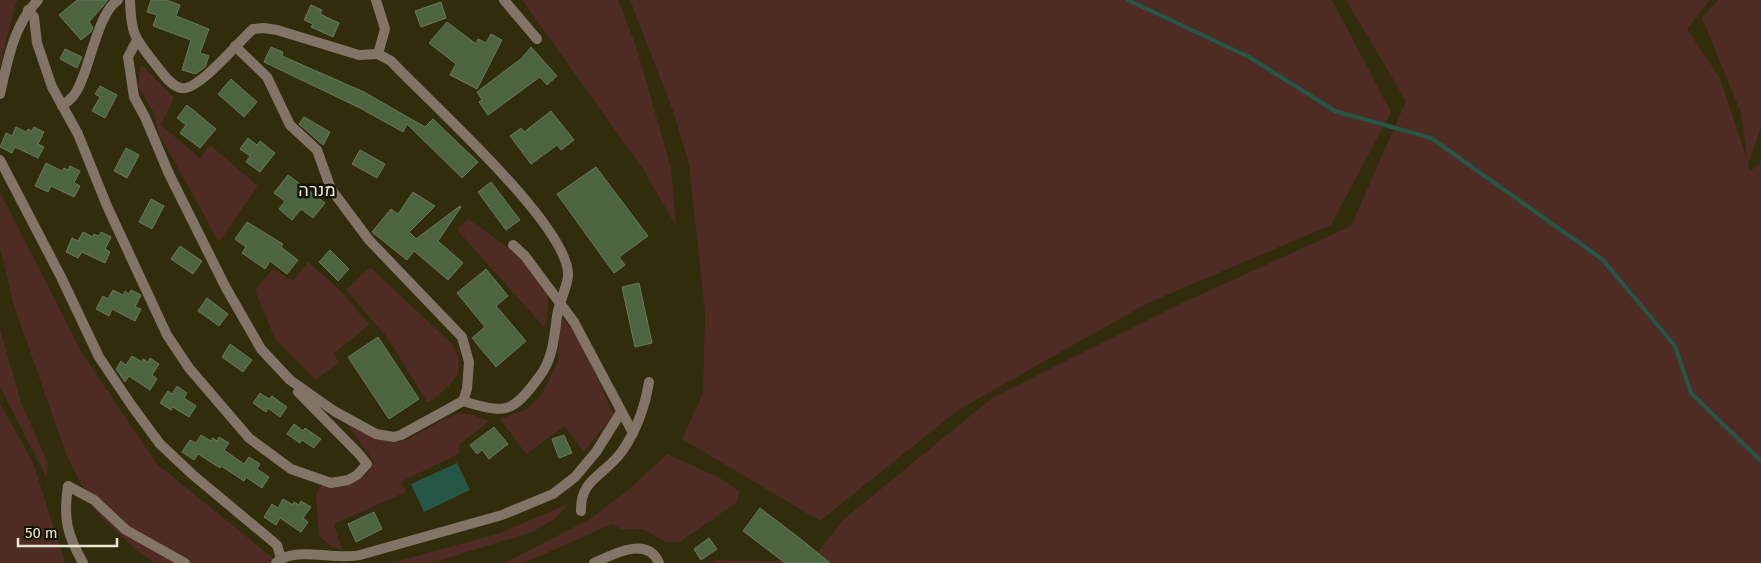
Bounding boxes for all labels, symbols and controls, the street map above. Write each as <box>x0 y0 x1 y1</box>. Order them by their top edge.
district label: מנרה <box>298 179 336 201</box>
scale bar <box>18 516 116 548</box>
text: 50 m <box>25 524 58 542</box>

